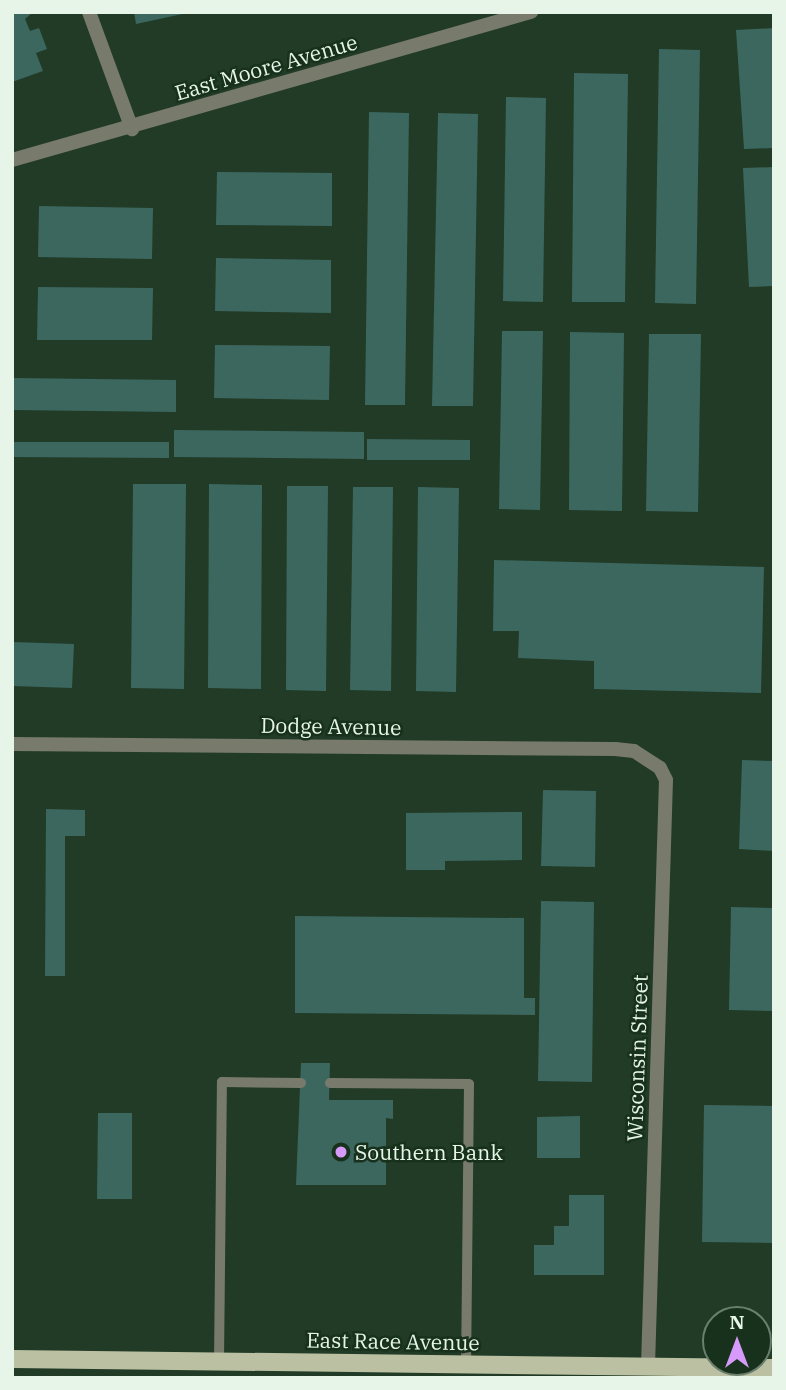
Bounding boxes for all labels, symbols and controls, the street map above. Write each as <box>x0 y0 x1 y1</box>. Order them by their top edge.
street label: East Moore Avenue <box>172 29 360 105</box>
street label: Dodge Avenue <box>260 712 402 740</box>
street label: Wisconsin Street <box>621 974 653 1142</box>
place label: Southern Bank <box>355 1139 503 1165</box>
marker: Southern Bank <box>333 1144 349 1160</box>
north arrow <box>702 1306 772 1376</box>
text: N <box>729 1310 745 1334</box>
street label: East Race Avenue <box>306 1327 480 1355</box>

